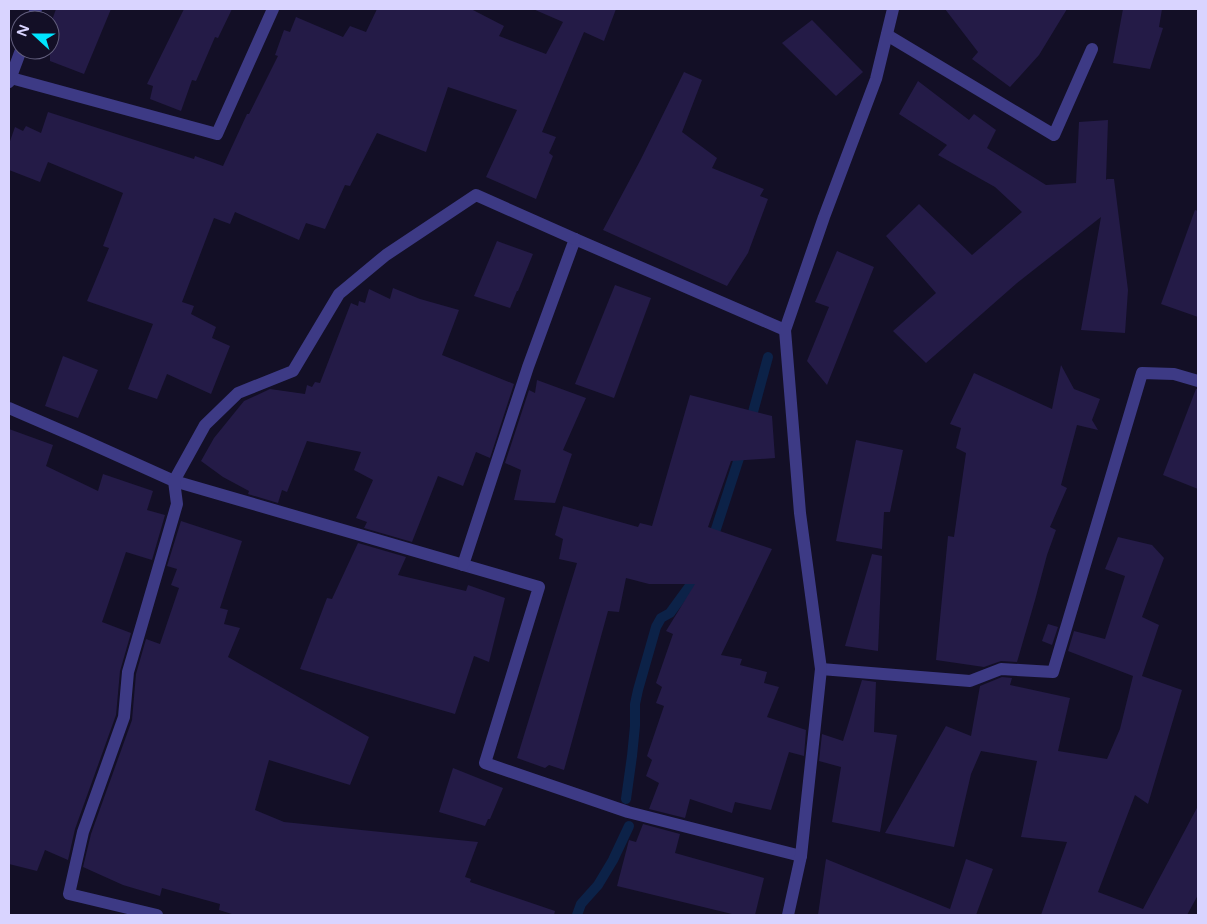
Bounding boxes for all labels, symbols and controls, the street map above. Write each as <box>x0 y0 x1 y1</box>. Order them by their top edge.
north arrow <box>10 10 60 60</box>
text: N <box>13 22 33 39</box>

